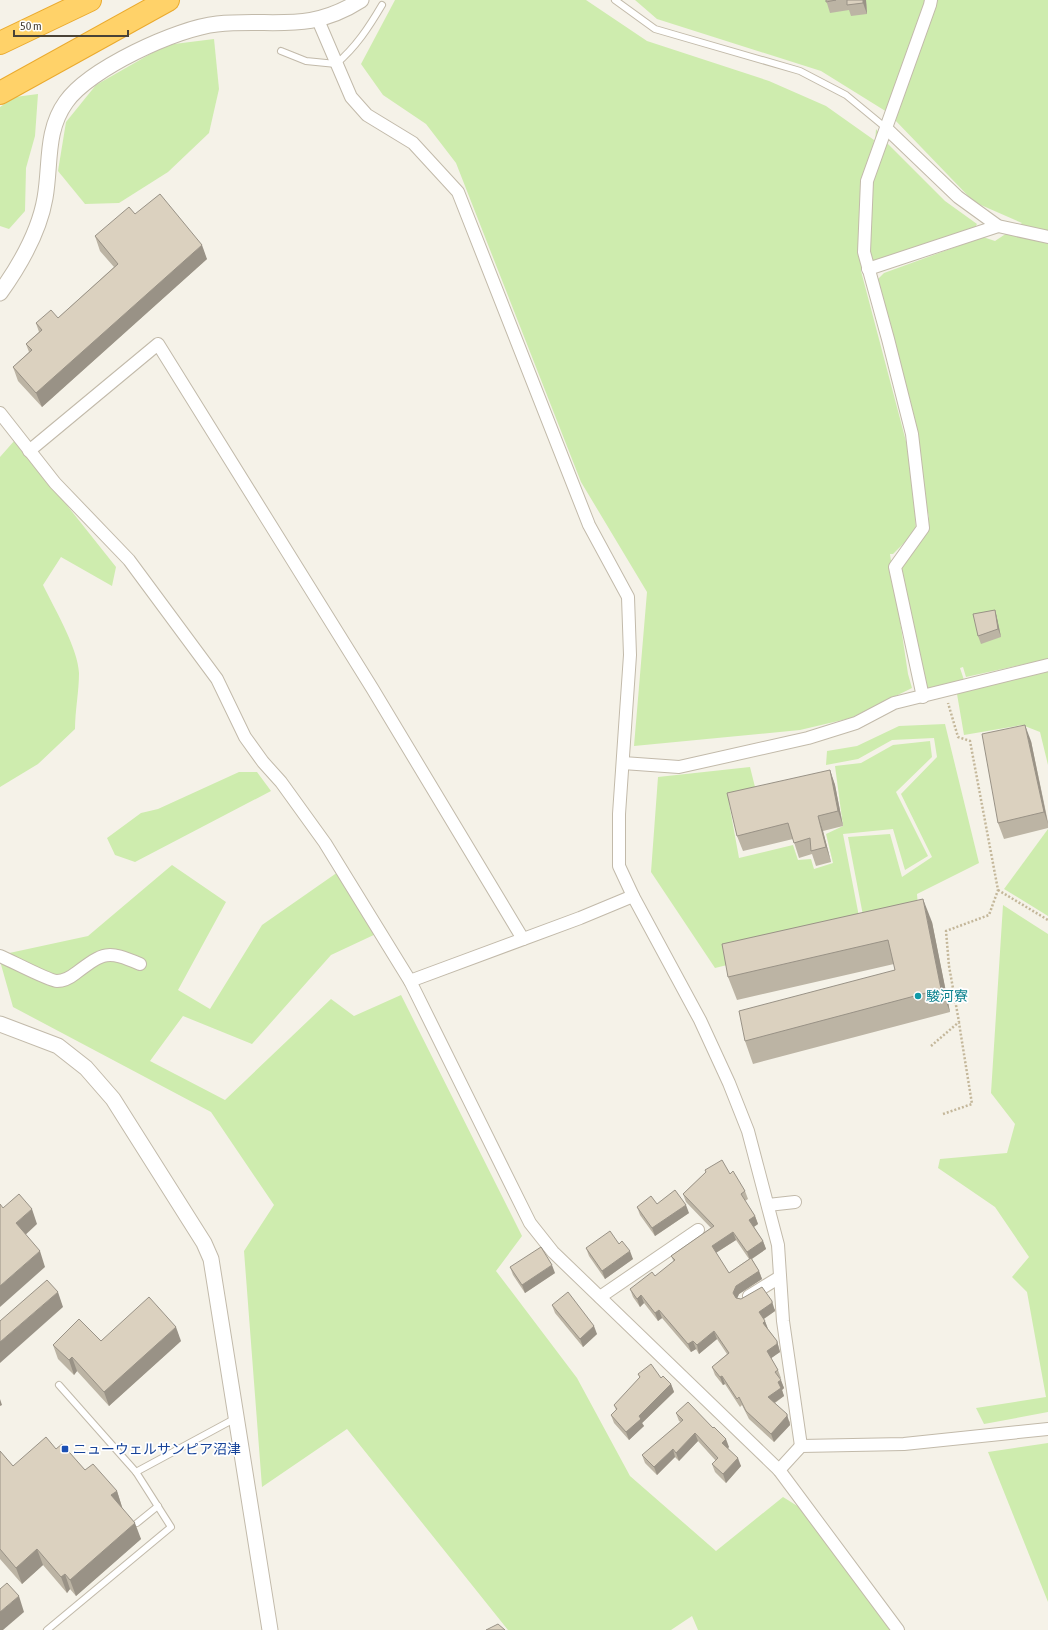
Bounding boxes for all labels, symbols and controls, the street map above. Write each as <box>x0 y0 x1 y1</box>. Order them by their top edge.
scale bar <box>14 12 128 38</box>
text: 50 m <box>20 19 42 33</box>
place label: 駿河寮 <box>926 988 968 1004</box>
marker: 駿河寮 <box>913 991 923 1001</box>
place label: ニューウェルサンピア沼津 <box>73 1441 241 1457</box>
marker: ニューウェルサンピア沼津 <box>60 1444 70 1454</box>

